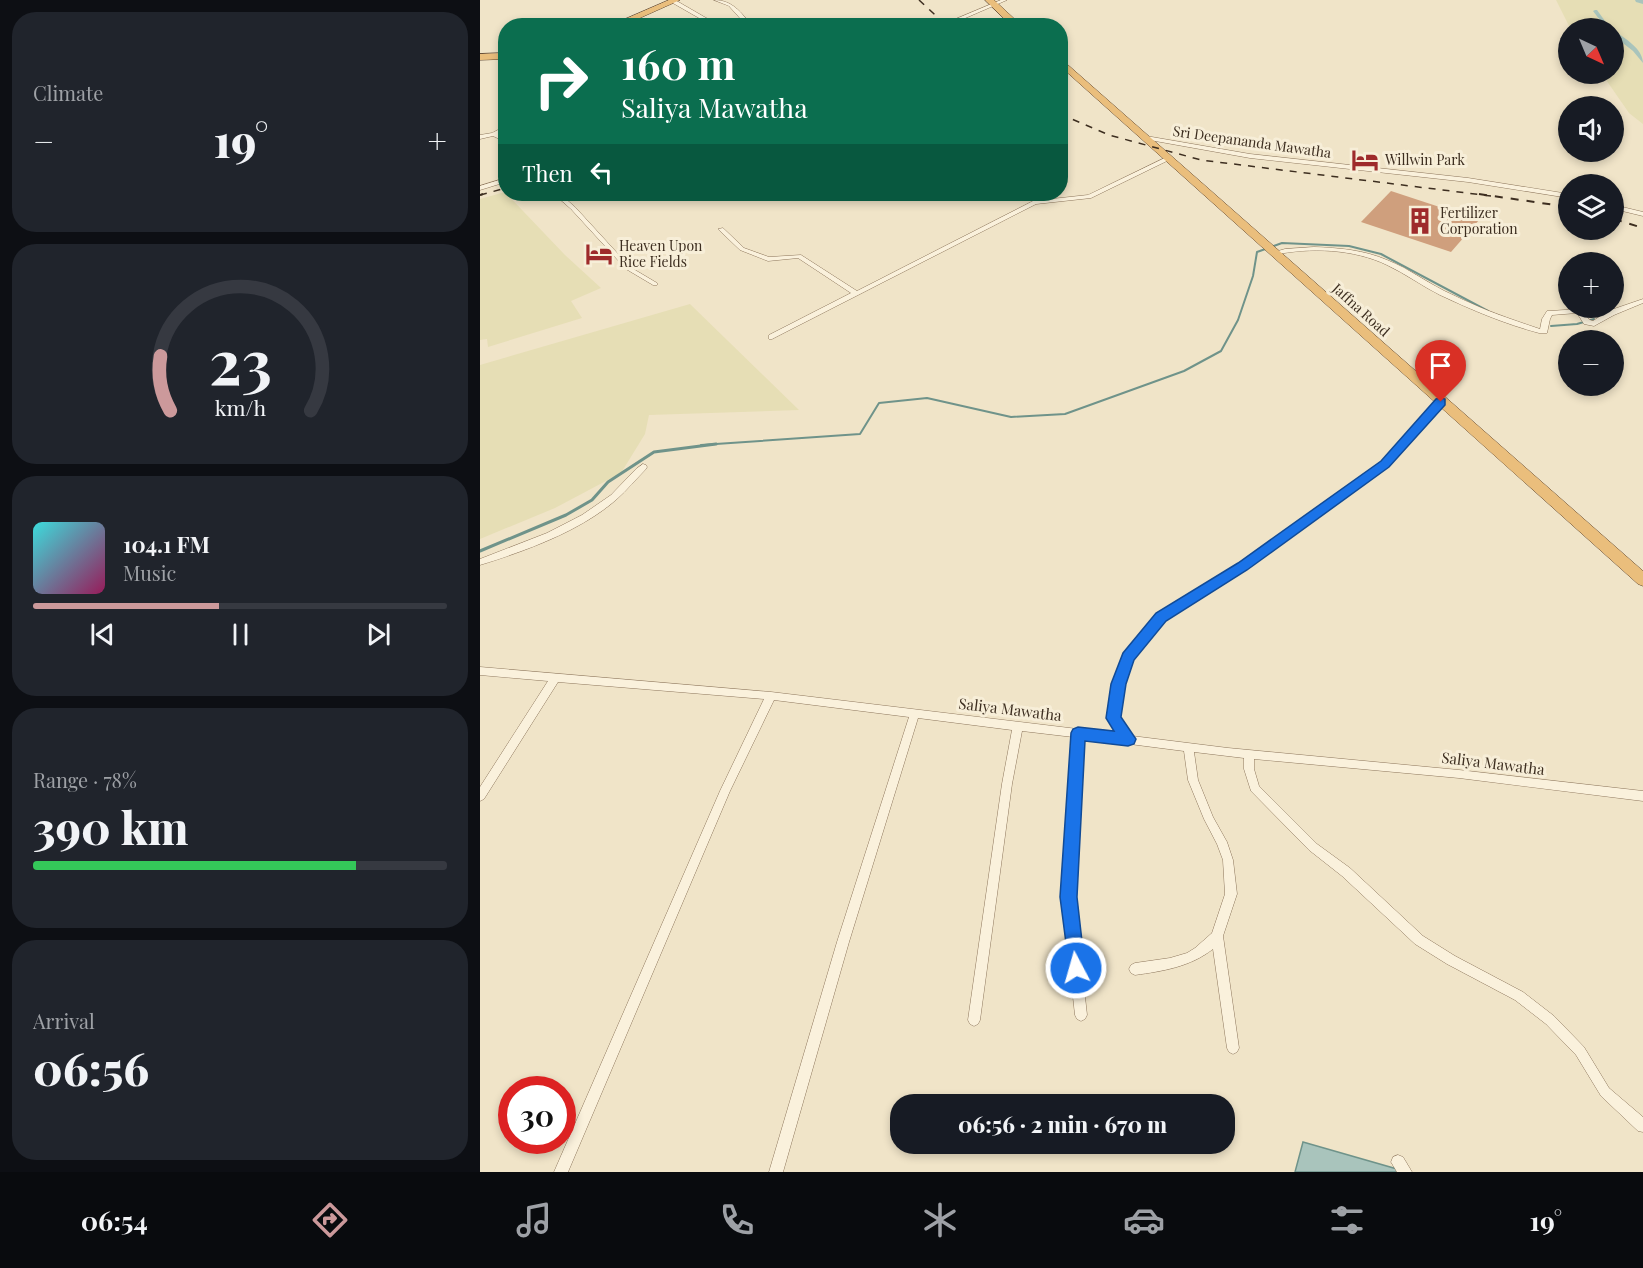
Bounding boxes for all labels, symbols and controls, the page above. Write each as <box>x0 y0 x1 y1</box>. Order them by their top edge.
north arrow <box>1558 18 1624 84</box>
map controls <box>1558 18 1624 396</box>
text: 160 m <box>621 35 736 91</box>
icon: right <box>522 42 600 120</box>
text: Climate <box>33 79 103 106</box>
text: Saliya Mawatha <box>621 89 808 125</box>
button: sound <box>1558 96 1624 162</box>
text: 19° <box>214 109 268 169</box>
text: − <box>33 118 54 162</box>
text: + <box>428 118 447 162</box>
street label: Sri Deepananda Mawatha <box>1172 121 1333 162</box>
hotel icon: Willwin Park <box>1350 145 1380 175</box>
place label: Willwin Park <box>1384 150 1465 169</box>
icon: left <box>585 156 618 189</box>
text: Then <box>522 158 573 188</box>
button: layers <box>1558 174 1624 240</box>
place label: Fertilizer Corporation <box>1440 203 1518 238</box>
building icon: Fertilizer Corporation <box>1405 206 1435 236</box>
place label: Heaven Upon Rice Fields <box>619 236 703 271</box>
hotel icon: Heaven Upon Rice Fields <box>584 239 614 269</box>
button: + <box>1558 252 1624 318</box>
street label: Jaffna Road <box>1328 278 1394 340</box>
text: 23 <box>208 317 272 401</box>
button: − <box>1558 330 1624 396</box>
pin <box>1415 340 1466 402</box>
icon: arrive <box>1424 349 1457 382</box>
text: km/h <box>214 393 266 421</box>
text: 104.1 FM <box>123 529 210 559</box>
text: Music <box>123 559 176 586</box>
icon: previous <box>86 618 119 651</box>
icon: pause <box>224 618 257 651</box>
icon: next <box>362 618 395 651</box>
street label: Saliya Mawatha <box>957 693 1063 725</box>
street label: Saliya Mawatha <box>1440 747 1546 779</box>
text: Range · 78% <box>33 766 137 793</box>
text: 390 km <box>33 796 189 856</box>
position arrow <box>1044 936 1108 1000</box>
text: Arrival <box>33 1007 95 1034</box>
text: 06:56 <box>33 1037 149 1097</box>
speed limit sign: 30 <box>498 1076 576 1154</box>
text: 06:56 · 2 min · 670 m <box>958 1109 1167 1139</box>
icon: directions <box>309 1199 351 1241</box>
icon: music <box>513 1199 555 1241</box>
icon: phone <box>716 1199 758 1241</box>
icon: climate <box>919 1199 961 1241</box>
icon: car <box>1123 1199 1165 1241</box>
icon: filters <box>1326 1199 1368 1241</box>
text: 06:54 <box>81 1202 148 1238</box>
text: 19° <box>1530 1202 1562 1238</box>

